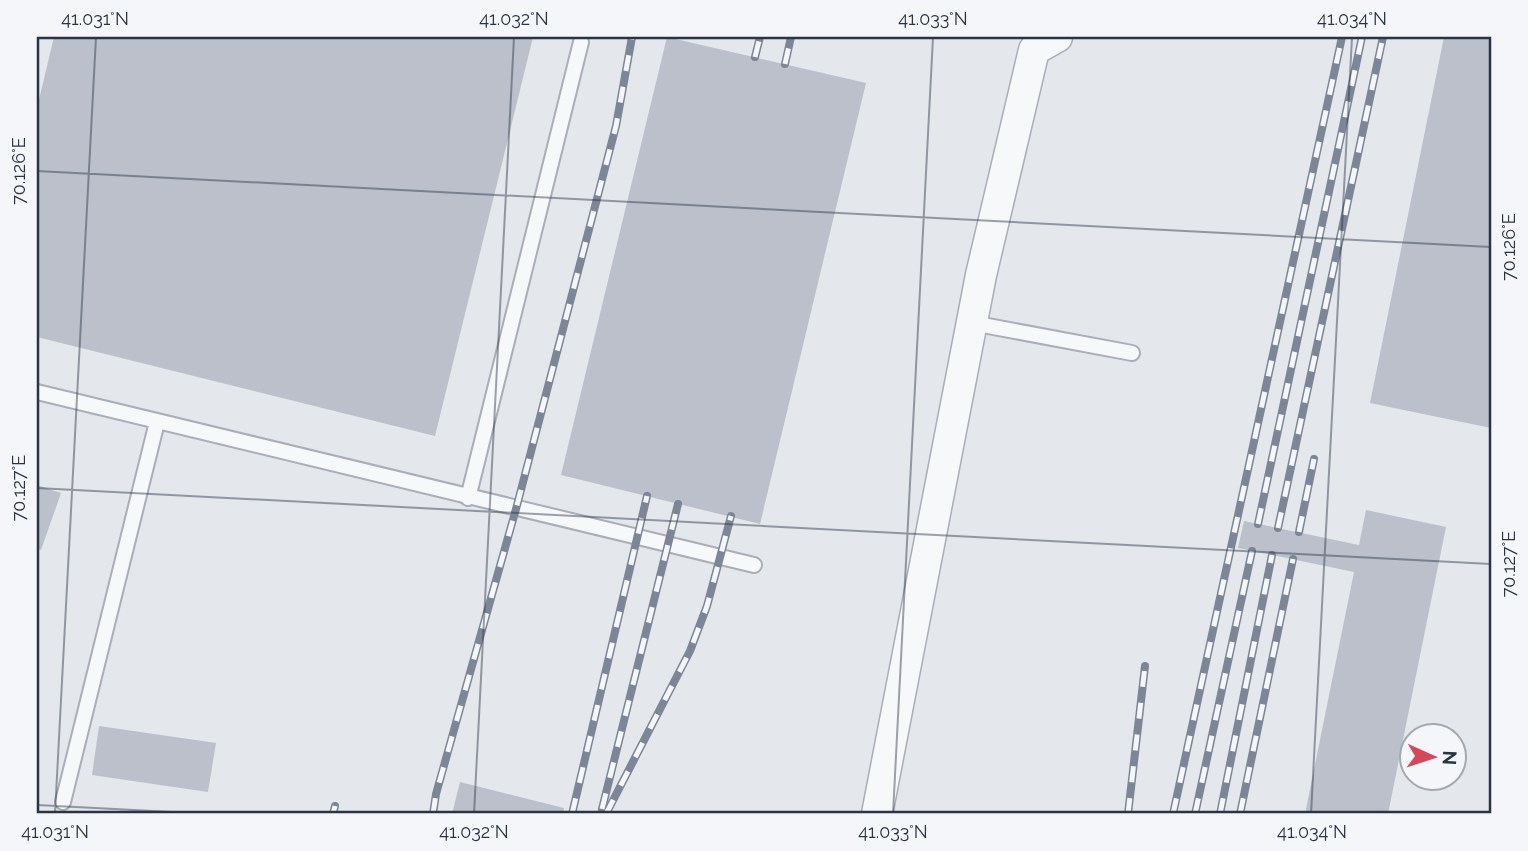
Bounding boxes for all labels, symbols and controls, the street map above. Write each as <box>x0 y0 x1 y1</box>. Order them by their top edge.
text: 41.031°N <box>61 8 129 29</box>
text: 41.032°N <box>479 8 549 29</box>
text: 41.033°N <box>898 8 968 29</box>
text: 41.034°N <box>1317 8 1387 29</box>
text: 70.126°E <box>8 137 29 205</box>
text: 70.126°E <box>1498 213 1519 281</box>
text: 70.127°E <box>8 455 29 521</box>
text: 70.127°E <box>1498 531 1519 597</box>
north arrow <box>1398 722 1468 792</box>
text: N <box>1439 750 1461 766</box>
text: 41.031°N <box>21 821 89 842</box>
text: 41.032°N <box>439 821 509 842</box>
text: 41.033°N <box>858 821 928 842</box>
text: 41.034°N <box>1277 821 1347 842</box>

